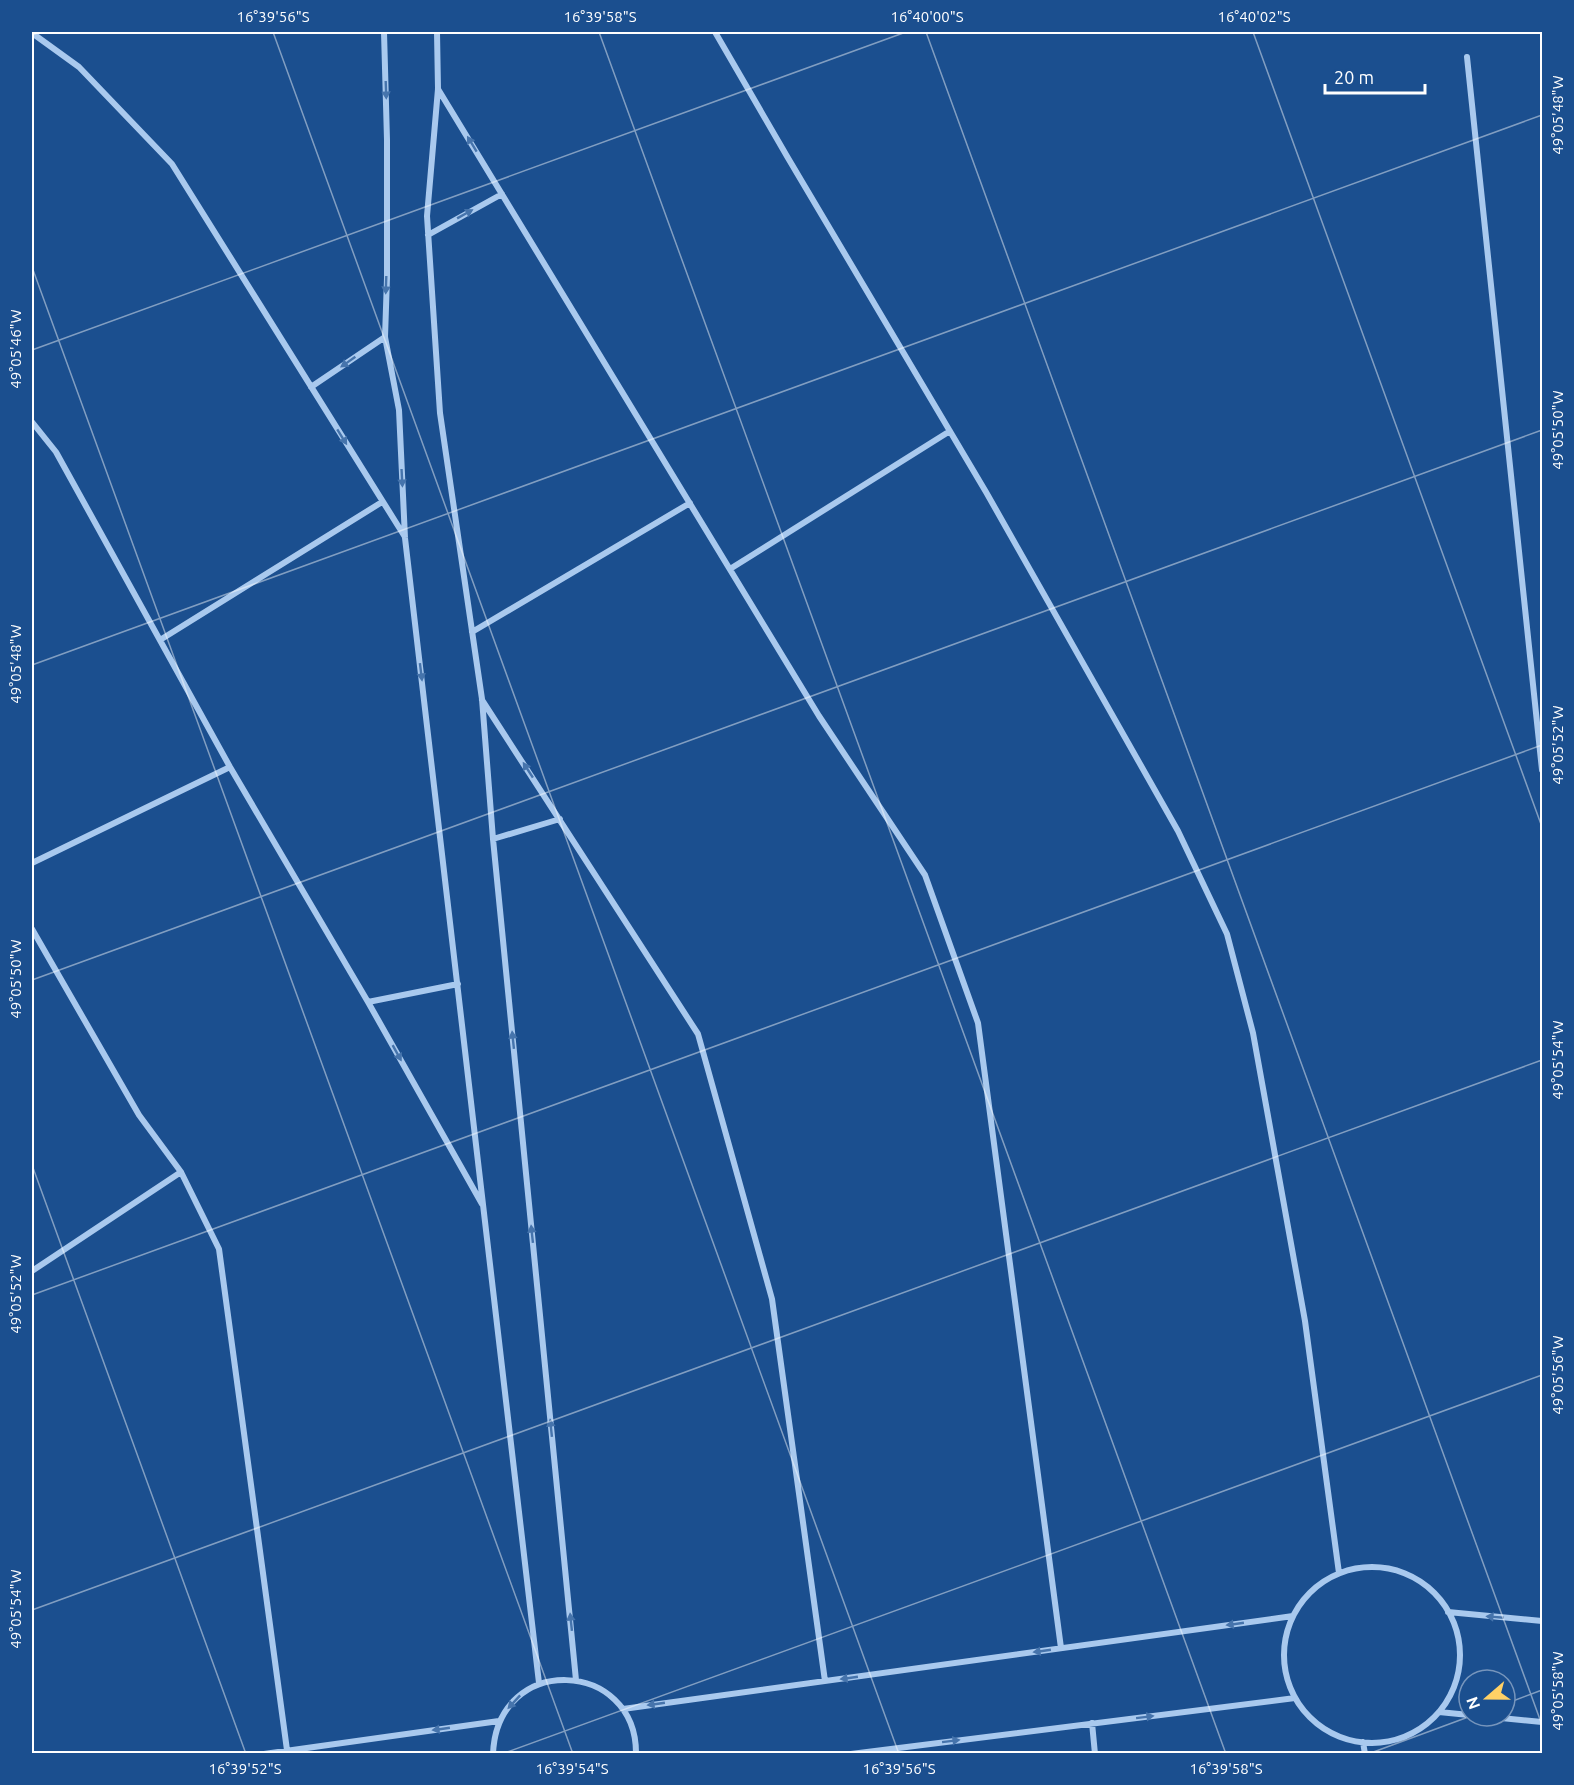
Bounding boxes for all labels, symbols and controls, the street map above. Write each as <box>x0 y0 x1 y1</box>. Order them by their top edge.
text: 16°39'56"S <box>236 8 310 25</box>
text: 16°39'58"S <box>563 8 637 25</box>
text: 16°40'00"S <box>890 8 964 25</box>
text: 16°40'02"S <box>1217 8 1291 25</box>
scale bar <box>1325 57 1426 95</box>
text: 20 m <box>1334 67 1374 87</box>
text: 49°05'48"W <box>1549 75 1566 155</box>
one-way arrow <box>381 80 391 99</box>
one-way arrow <box>466 136 477 152</box>
one-way arrow <box>457 209 473 220</box>
one-way arrow <box>382 275 391 294</box>
text: 49°05'46"W <box>7 309 24 389</box>
one-way arrow <box>340 356 356 367</box>
text: 49°05'50"W <box>1549 390 1566 470</box>
one-way arrow <box>337 429 348 445</box>
one-way arrow <box>397 469 406 488</box>
text: 49°05'48"W <box>7 624 24 704</box>
one-way arrow <box>416 663 425 682</box>
text: 49°05'52"W <box>1549 705 1566 785</box>
one-way arrow <box>522 762 533 778</box>
text: 49°05'50"W <box>7 939 24 1019</box>
text: 49°05'54"W <box>1549 1020 1566 1100</box>
one-way arrow <box>508 1030 518 1049</box>
one-way arrow <box>392 1045 402 1062</box>
one-way arrow <box>527 1224 537 1243</box>
text: 49°05'52"W <box>7 1254 24 1334</box>
text: 49°05'56"W <box>1549 1335 1566 1415</box>
one-way arrow <box>546 1418 556 1437</box>
text: 49°05'54"W <box>7 1569 24 1649</box>
one-way arrow <box>566 1612 576 1631</box>
one-way arrow <box>1486 1612 1505 1622</box>
one-way arrow <box>1225 1619 1244 1628</box>
one-way arrow <box>1032 1646 1051 1655</box>
text: 49°05'58"W <box>1549 1651 1566 1731</box>
north arrow <box>1457 1668 1517 1728</box>
one-way arrow <box>839 1673 858 1682</box>
one-way arrow <box>507 1694 521 1708</box>
text: N <box>1462 1694 1483 1712</box>
one-way arrow <box>646 1700 665 1709</box>
one-way arrow <box>1135 1712 1154 1721</box>
one-way arrow <box>431 1725 450 1734</box>
one-way arrow <box>942 1736 961 1746</box>
text: 16°39'52"S <box>208 1760 282 1777</box>
text: 16°39'54"S <box>535 1760 609 1777</box>
text: 16°39'56"S <box>862 1760 936 1777</box>
text: 16°39'58"S <box>1189 1760 1263 1777</box>

